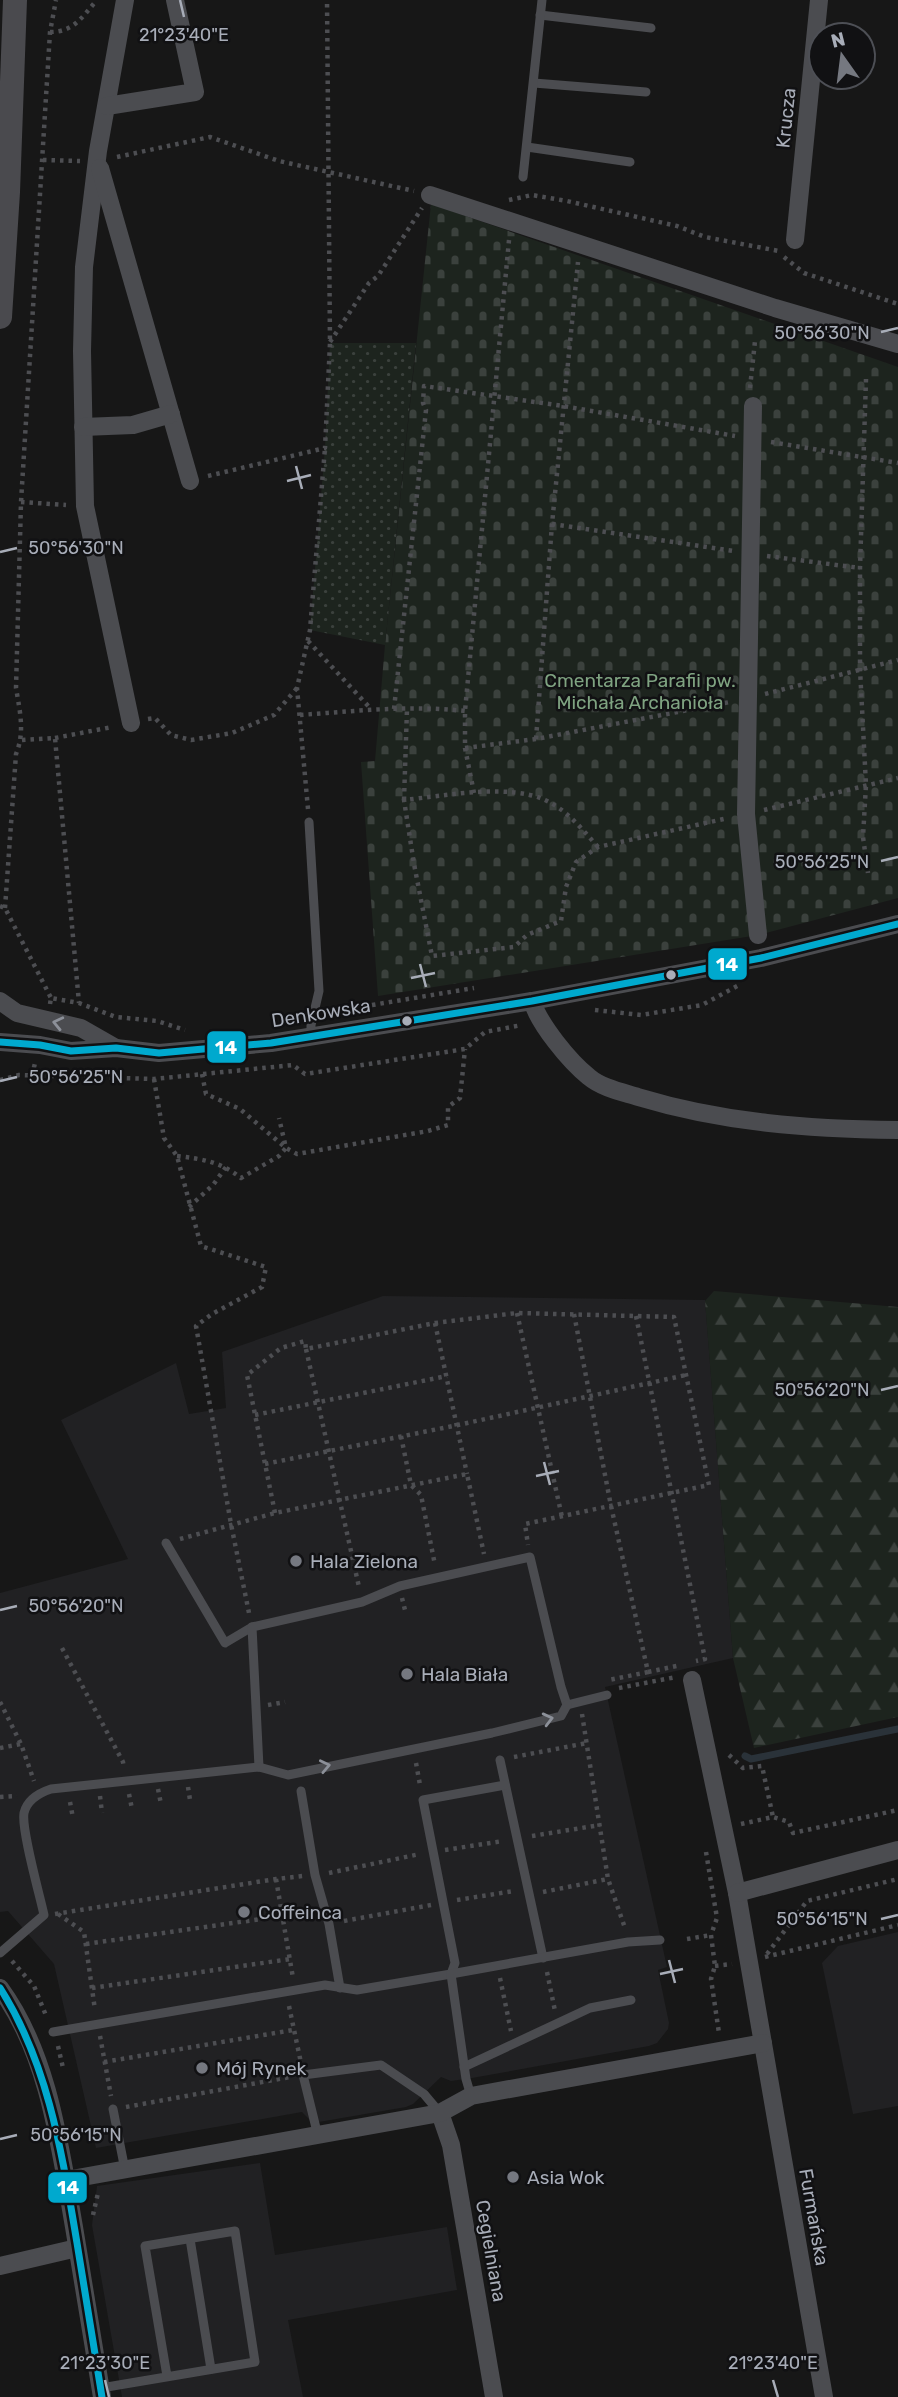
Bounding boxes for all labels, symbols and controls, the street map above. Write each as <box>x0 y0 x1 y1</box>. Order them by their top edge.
north arrow <box>807 21 877 91</box>
text: 21°23'40"E <box>139 24 229 46</box>
text: N <box>829 27 847 53</box>
street label: Krucza <box>771 87 801 149</box>
text: 50°56'30"N <box>774 322 870 344</box>
text: 50°56'30"N <box>28 537 124 559</box>
park label: Cmentarza Parafii pw. Michała Archanioła <box>544 669 736 714</box>
text: 50°56'25"N <box>775 851 869 873</box>
line badge: 14 <box>707 947 748 981</box>
text: 14 <box>716 953 738 976</box>
unlabelled marker <box>664 968 678 982</box>
street label: Denkowska <box>270 994 372 1032</box>
unlabelled marker <box>400 1014 414 1028</box>
one-way arrow <box>52 1017 64 1031</box>
line badge: 14 <box>206 1030 247 1064</box>
text: 14 <box>215 1036 237 1059</box>
text: 50°56'25"N <box>29 1066 123 1088</box>
text: 50°56'20"N <box>774 1379 870 1401</box>
place label: Hala Zielona <box>310 1550 418 1573</box>
marker: Hala Zielona <box>288 1553 304 1569</box>
text: 50°56'20"N <box>28 1595 124 1617</box>
place label: Hala Biała <box>421 1663 508 1686</box>
marker: Hala Biała <box>399 1666 415 1682</box>
one-way arrow <box>542 1713 554 1727</box>
one-way arrow <box>319 1760 331 1775</box>
place label: Coffeinca <box>258 1901 342 1924</box>
marker: Coffeinca <box>236 1904 252 1920</box>
text: 50°56'15"N <box>776 1908 868 1930</box>
place label: Mój Rynek <box>216 2057 307 2080</box>
marker: Mój Rynek <box>194 2060 210 2076</box>
text: 50°56'15"N <box>30 2124 122 2146</box>
place label: Asia Wok <box>527 2166 605 2189</box>
street label: Furmańska <box>794 2167 834 2267</box>
marker: Asia Wok <box>505 2169 521 2185</box>
line badge: 14 <box>47 2171 88 2204</box>
text: 14 <box>57 2176 79 2199</box>
street label: Cegielniana <box>471 2198 511 2304</box>
text: 21°23'30"E <box>60 2352 150 2374</box>
text: 21°23'40"E <box>728 2352 818 2374</box>

